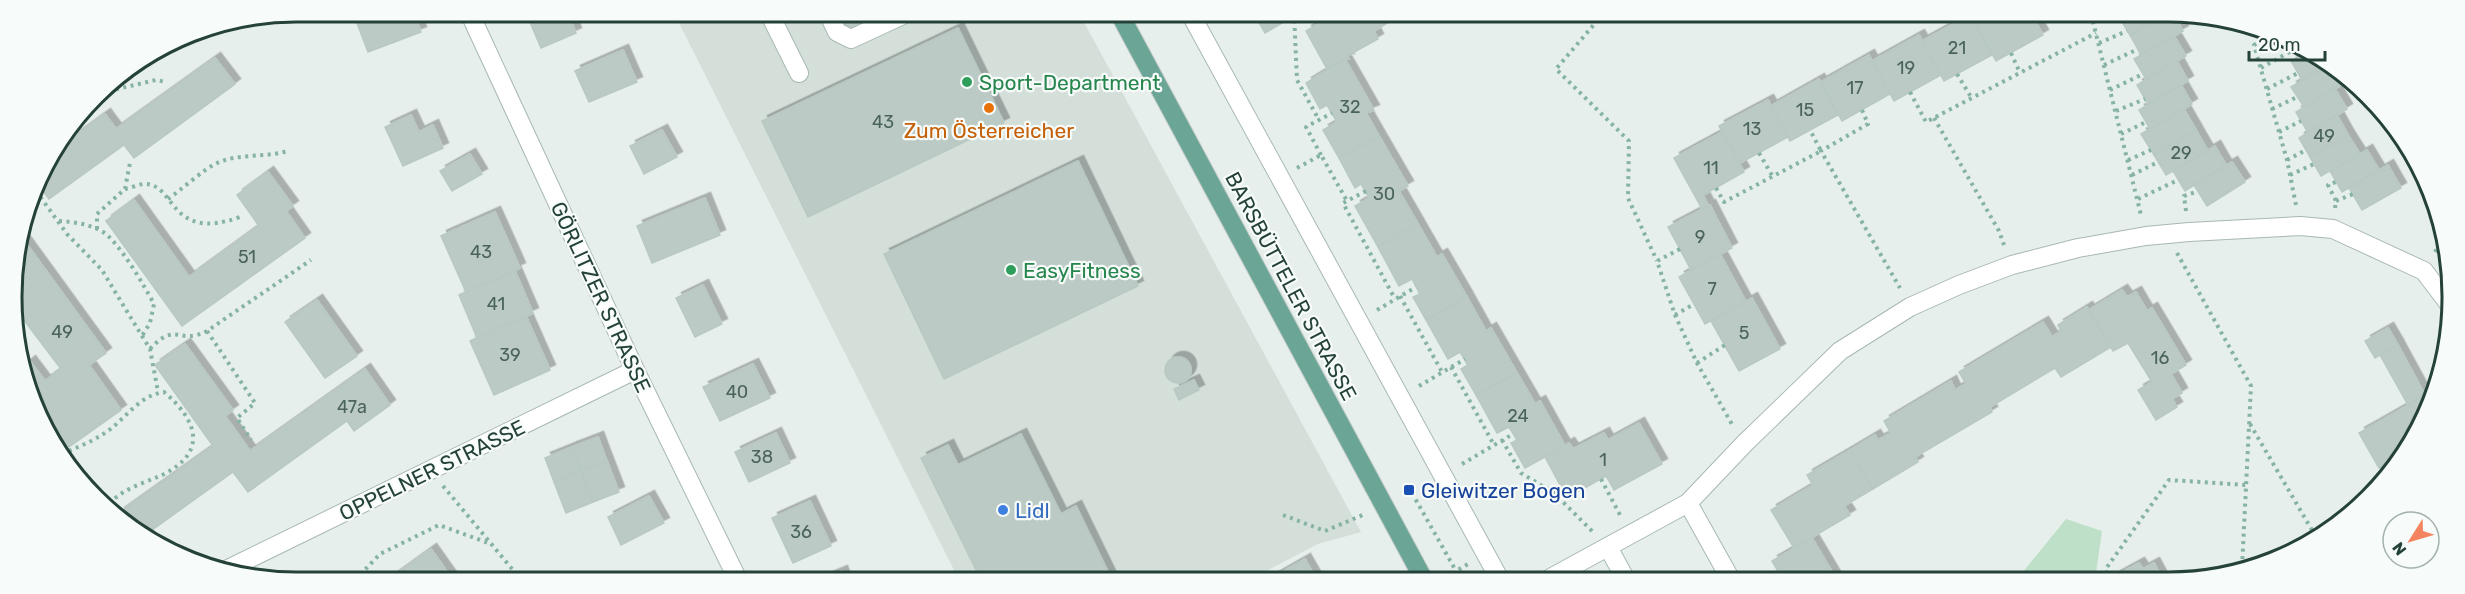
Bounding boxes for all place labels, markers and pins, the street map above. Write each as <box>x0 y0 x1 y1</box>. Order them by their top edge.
place label: Sport-Department <box>979 70 1160 95</box>
marker: Sport-Department <box>960 75 974 89</box>
marker: Zum Österreicher <box>982 101 996 115</box>
place label: Zum Österreicher <box>904 118 1074 143</box>
place label: EasyFitness <box>1023 258 1141 283</box>
marker: EasyFitness <box>1004 263 1018 277</box>
place label: Gleiwitzer Bogen <box>1421 478 1585 503</box>
marker: Gleiwitzer Bogen <box>1402 483 1416 497</box>
place label: Lidl <box>1015 498 1050 523</box>
marker: Lidl <box>996 503 1010 517</box>

